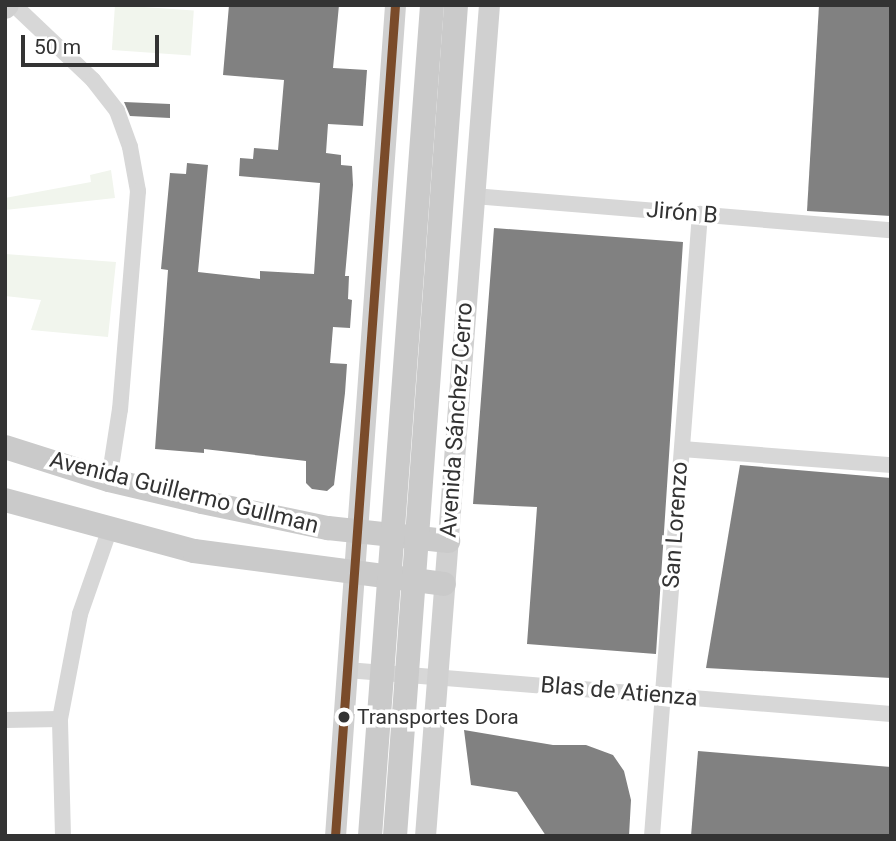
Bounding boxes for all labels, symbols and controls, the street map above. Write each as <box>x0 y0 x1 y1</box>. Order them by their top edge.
scale bar <box>24 21 163 65</box>
text: 50 m <box>34 35 81 59</box>
street label: Jirón B <box>645 196 719 230</box>
street label: Avenida Sánchez Cerro <box>435 301 479 539</box>
street label: Avenida Guillermo Gullman <box>47 446 321 540</box>
street label: San Lorenzo <box>658 461 694 589</box>
street label: Blas de Atienza <box>539 671 699 713</box>
place label: Transportes Dora <box>357 704 519 730</box>
marker: Transportes Dora <box>337 710 351 724</box>

